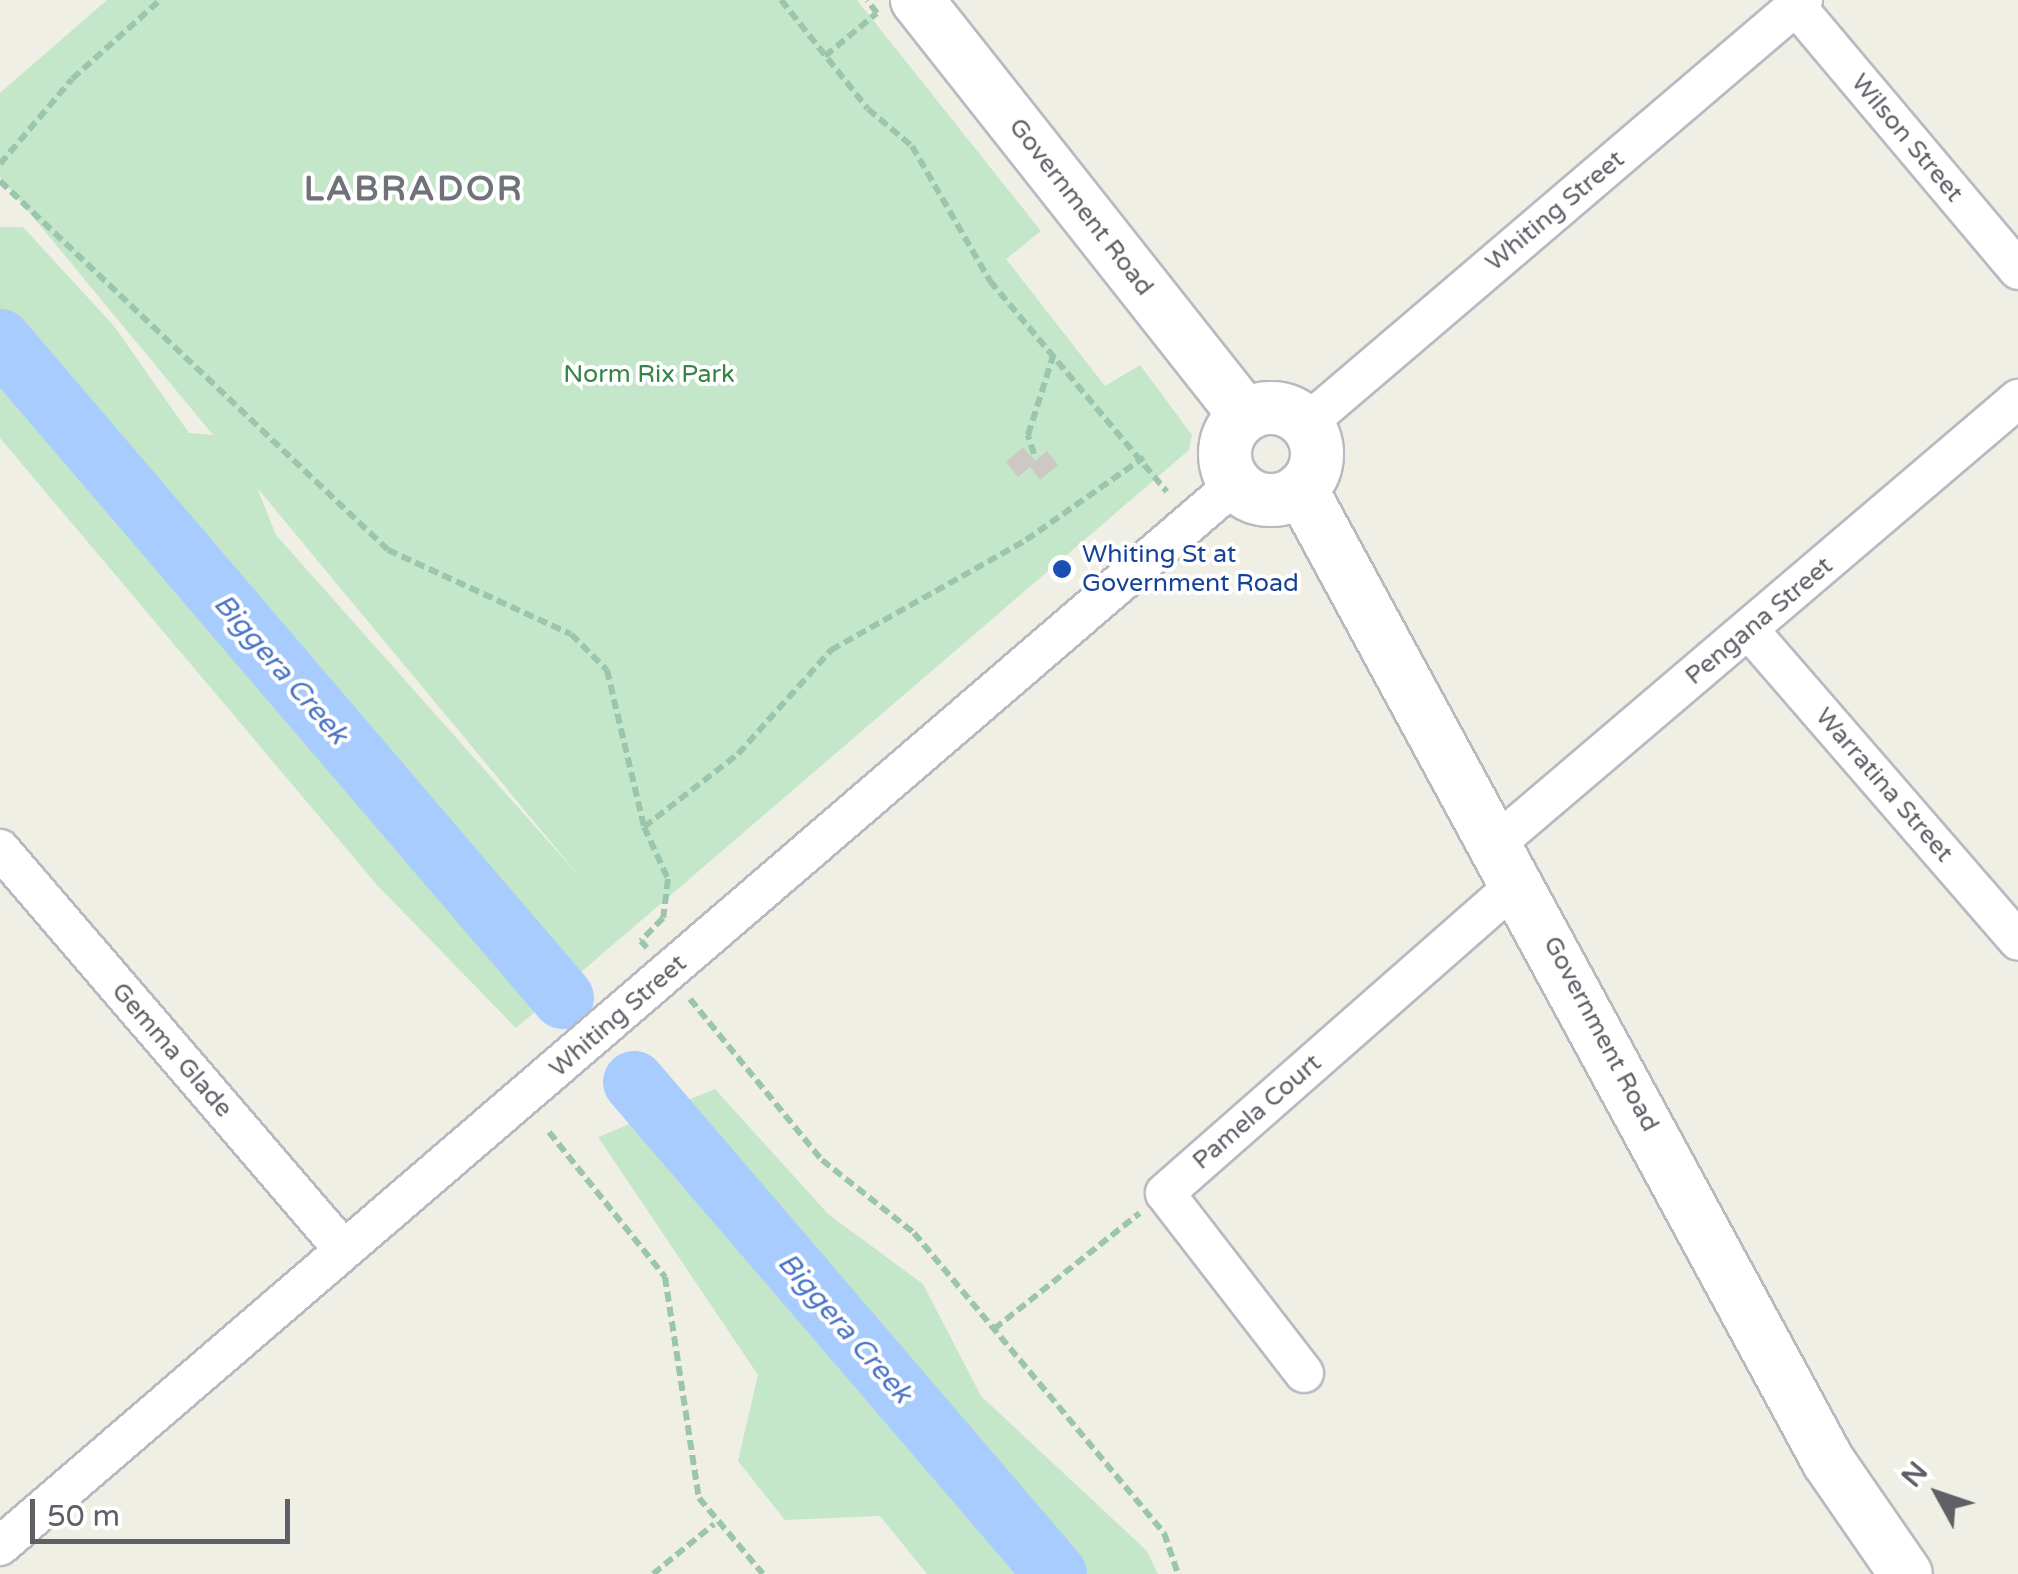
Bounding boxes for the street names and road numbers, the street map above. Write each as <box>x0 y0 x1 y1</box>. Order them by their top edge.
street label: Wilson Street <box>1845 68 1969 208</box>
street label: Government Road <box>1002 112 1160 302</box>
street label: Whiting Street <box>1480 144 1630 278</box>
street label: Pengana Street <box>1679 551 1839 691</box>
street label: Warratina Street <box>1809 702 1959 868</box>
street label: Government Road <box>1537 931 1665 1137</box>
street label: Whiting Street <box>543 948 693 1084</box>
street label: Gemma Glade <box>105 977 239 1123</box>
street label: Pamela Court <box>1187 1048 1327 1176</box>

